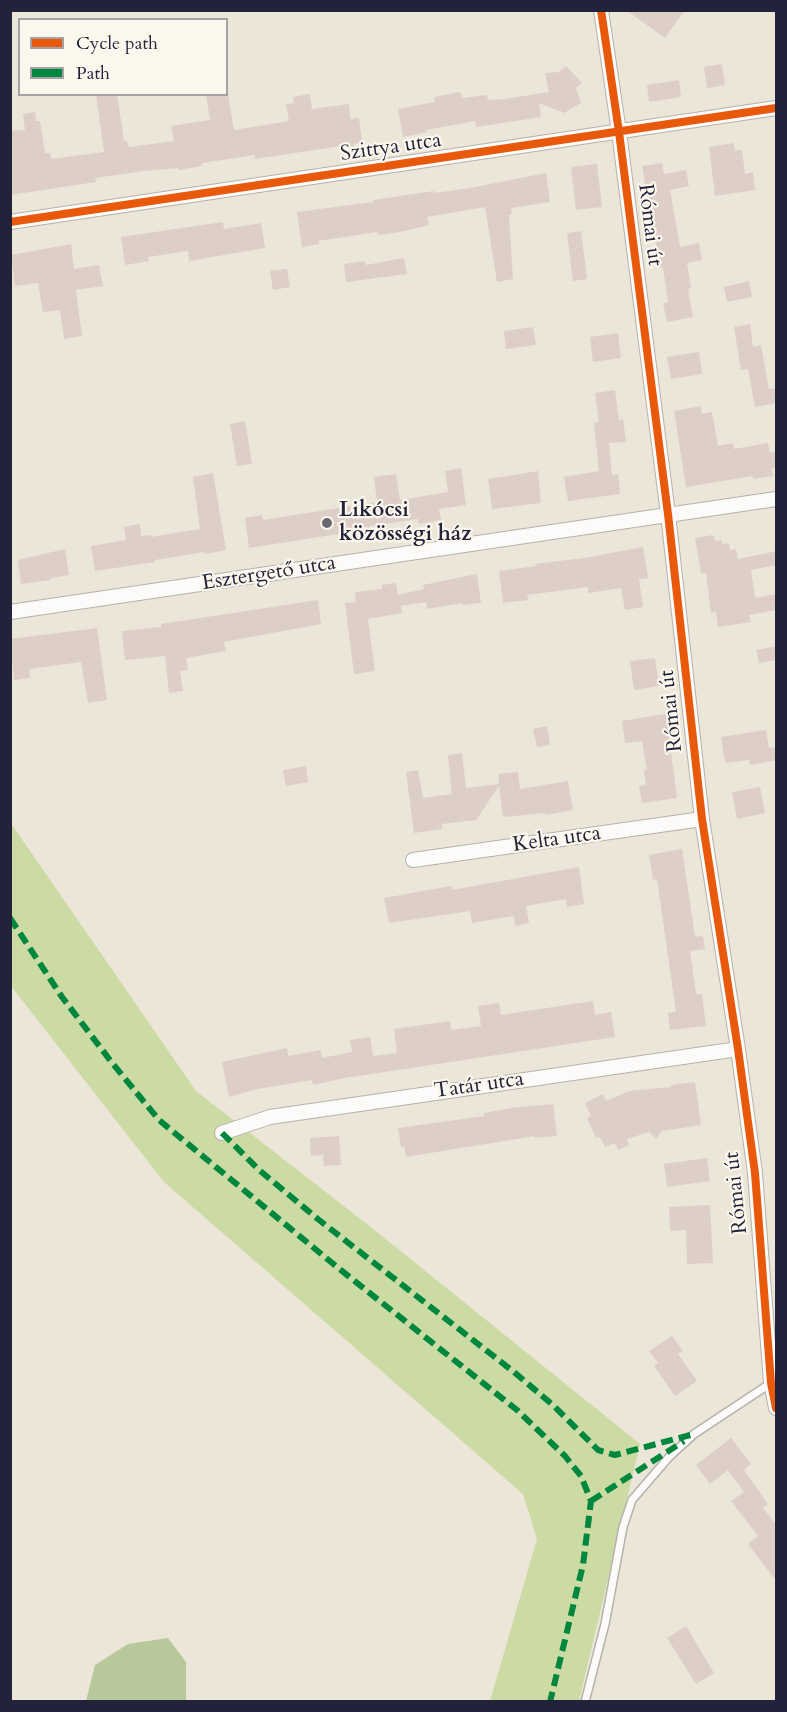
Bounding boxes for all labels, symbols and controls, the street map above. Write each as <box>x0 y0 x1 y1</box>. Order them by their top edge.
legend <box>18 18 228 96</box>
text: Cycle path <box>76 31 158 56</box>
text: Path <box>76 61 110 86</box>
street label: Szittya utca <box>339 128 443 168</box>
street label: Római út <box>631 183 667 267</box>
place label: Likócsi közösségi ház <box>339 498 471 548</box>
marker: Likócsi közösségi ház <box>320 516 334 530</box>
street label: Esztergető utca <box>200 551 338 597</box>
street label: Római út <box>655 669 689 753</box>
street label: Kelta utca <box>511 821 603 859</box>
street label: Tatár utca <box>433 1067 525 1105</box>
street label: Római út <box>720 1151 754 1235</box>

